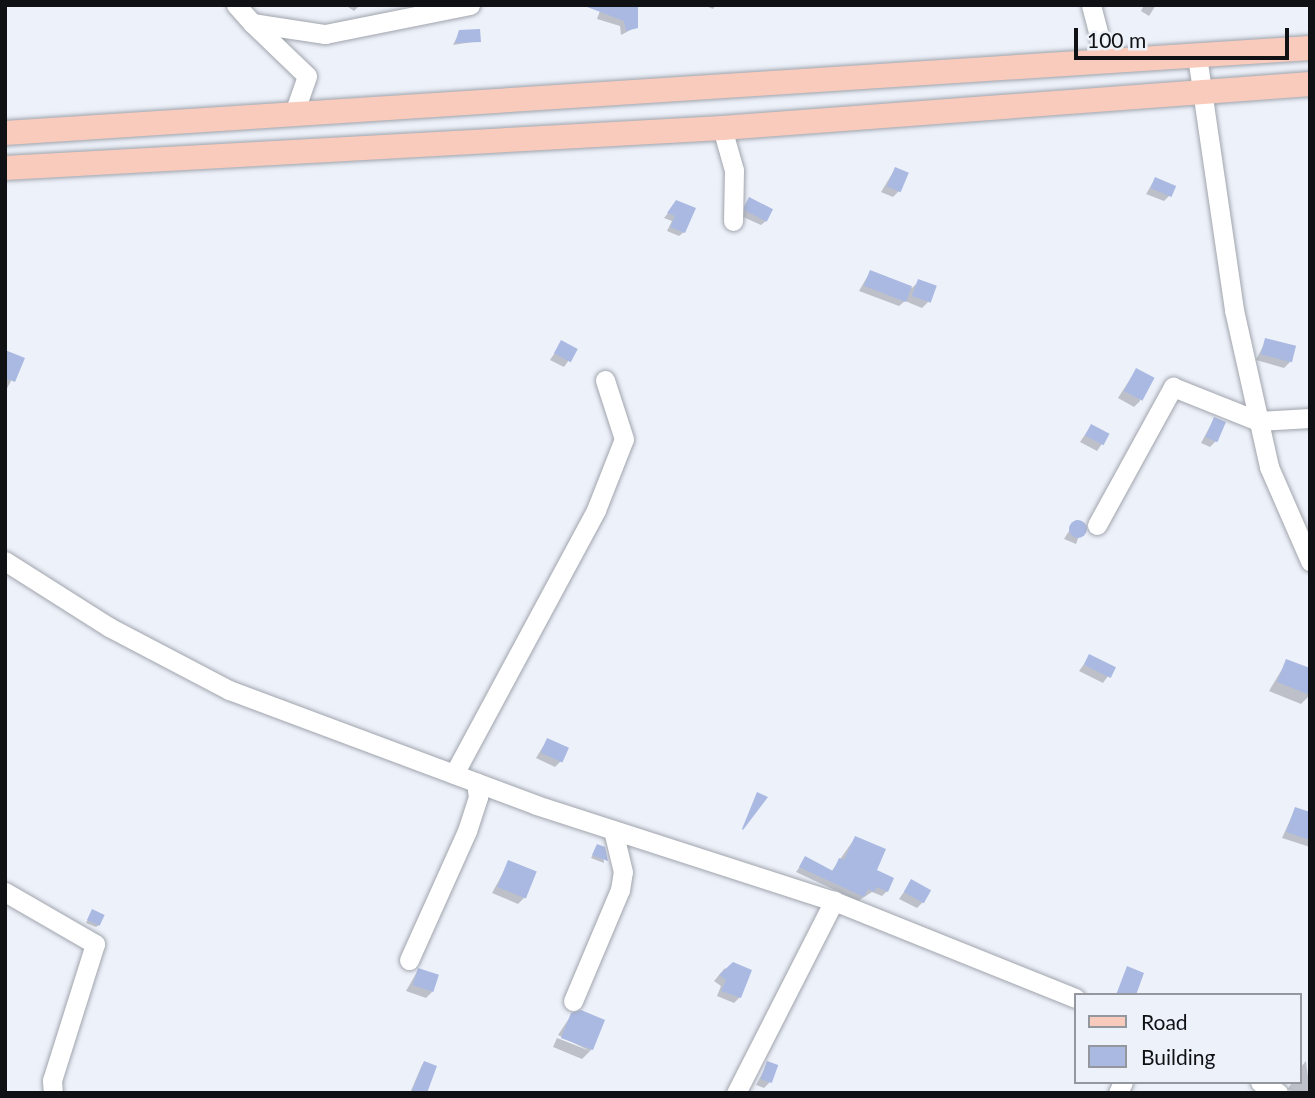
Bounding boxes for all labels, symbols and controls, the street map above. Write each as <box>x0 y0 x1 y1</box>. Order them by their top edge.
scale bar <box>1077 14 1292 58</box>
text: 100 m <box>1087 27 1146 52</box>
legend <box>1074 993 1301 1084</box>
text: Road <box>1141 1009 1188 1034</box>
text: Building <box>1141 1044 1216 1069</box>

